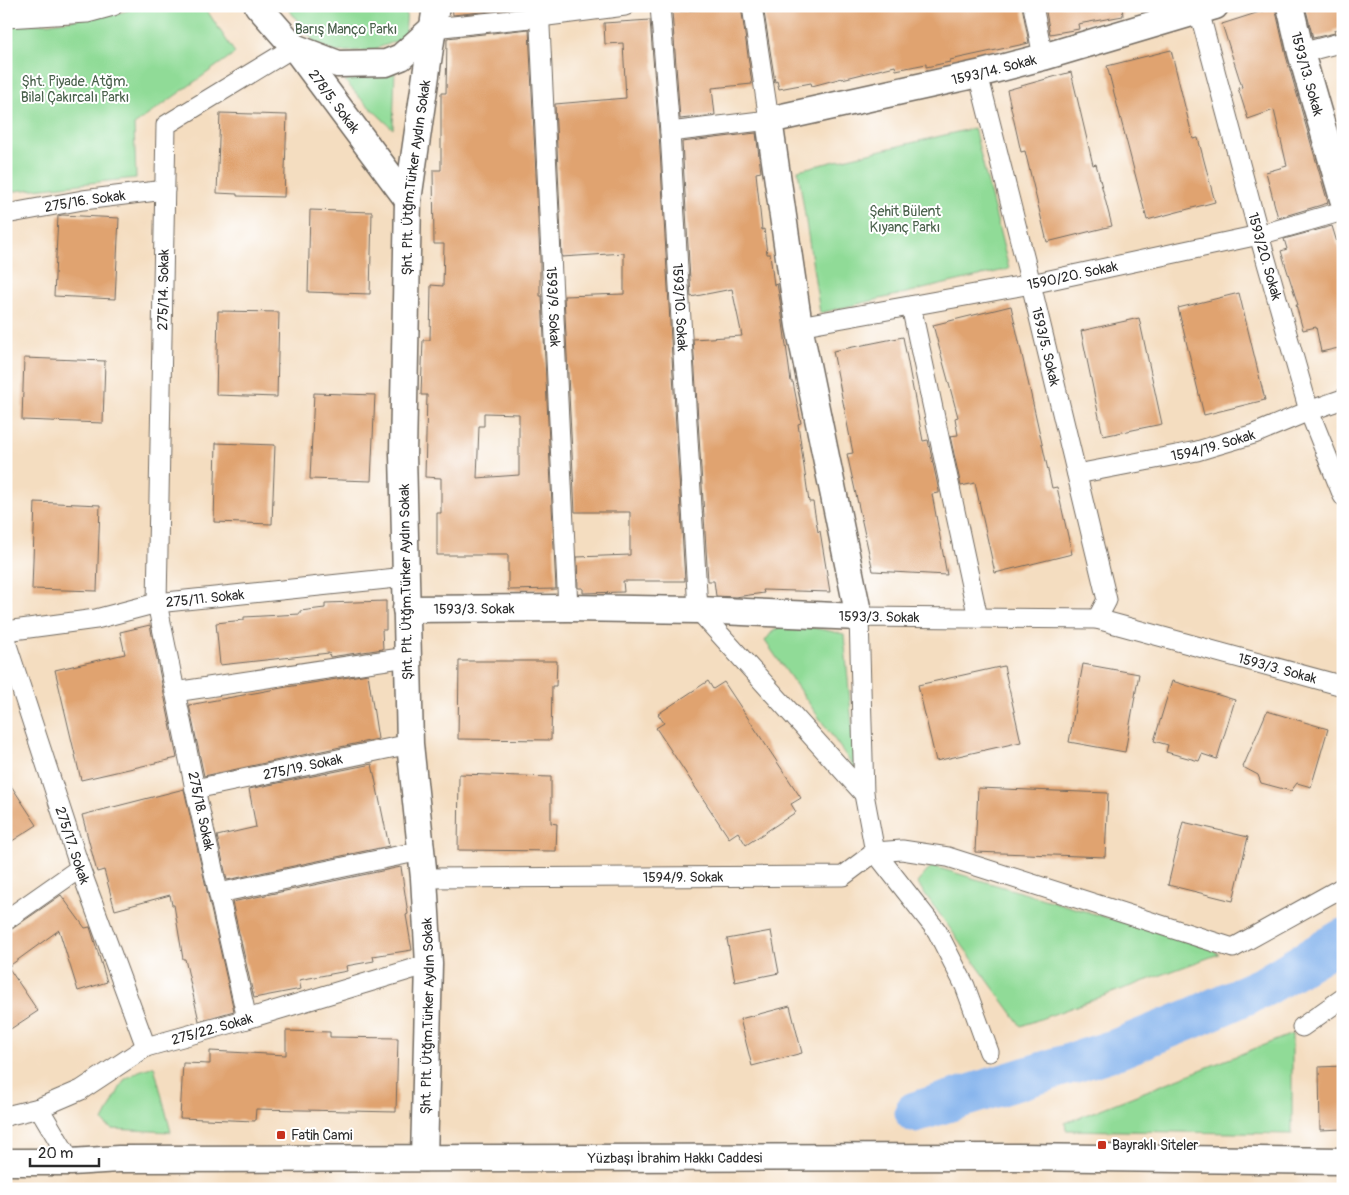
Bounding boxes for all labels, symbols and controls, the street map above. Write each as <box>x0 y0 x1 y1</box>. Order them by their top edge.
park label: Barış Manço Parkı <box>295 21 397 38</box>
street label: 1593/13. Sokak <box>1288 30 1327 118</box>
street label: 1593/14. Sokak <box>950 51 1038 88</box>
street label: 278/5. Sokak <box>305 66 364 136</box>
park label: Şht. Piyade. Atğm. Bilal Çakırcalı Parkı <box>21 73 129 106</box>
street label: Şht. Plt. Ütğm.Türker Aydın Sokak <box>398 79 434 276</box>
street label: 275/16. Sokak <box>43 186 126 215</box>
park label: Şehit Bülent Kıyanç Parkı <box>869 203 941 236</box>
street label: 1593/20. Sokak <box>1245 210 1286 302</box>
street label: 275/14. Sokak <box>154 249 172 331</box>
street label: 1590/20. Sokak <box>1026 257 1119 293</box>
street label: 1593/10. Sokak <box>669 263 691 352</box>
street label: 1593/9. Sokak <box>543 266 564 347</box>
street label: 1593/5. Sokak <box>1028 305 1064 388</box>
street label: 1594/19. Sokak <box>1170 426 1257 464</box>
street label: Şht. Plt. Ütğm.Türker Aydın Sokak <box>396 484 416 680</box>
street label: 275/11. Sokak <box>165 585 245 611</box>
street label: 1593/3. Sokak <box>433 600 515 617</box>
street label: 1593/3. Sokak <box>838 608 920 626</box>
street label: 1593/3. Sokak <box>1236 649 1319 687</box>
street label: 275/19. Sokak <box>261 750 344 783</box>
street label: 275/18. Sokak <box>184 770 218 852</box>
street label: 275/17. Sokak <box>52 804 94 887</box>
street label: 1594/9. Sokak <box>643 868 724 885</box>
street label: Şht. Plt. Ütğm.Türker Aydın Sokak <box>417 917 438 1115</box>
street label: 275/22. Sokak <box>169 1009 255 1048</box>
place label: Fatih Cami <box>291 1127 353 1144</box>
marker: Fatih Cami <box>275 1129 287 1141</box>
scale bar <box>30 1135 99 1167</box>
place label: Bayraklı Siteler <box>1112 1137 1198 1154</box>
marker: Bayraklı Siteler <box>1096 1139 1108 1151</box>
text: 20 m <box>38 1144 73 1163</box>
street label: Yüzbaşı İbrahim Hakkı Caddesi <box>587 1149 763 1166</box>

